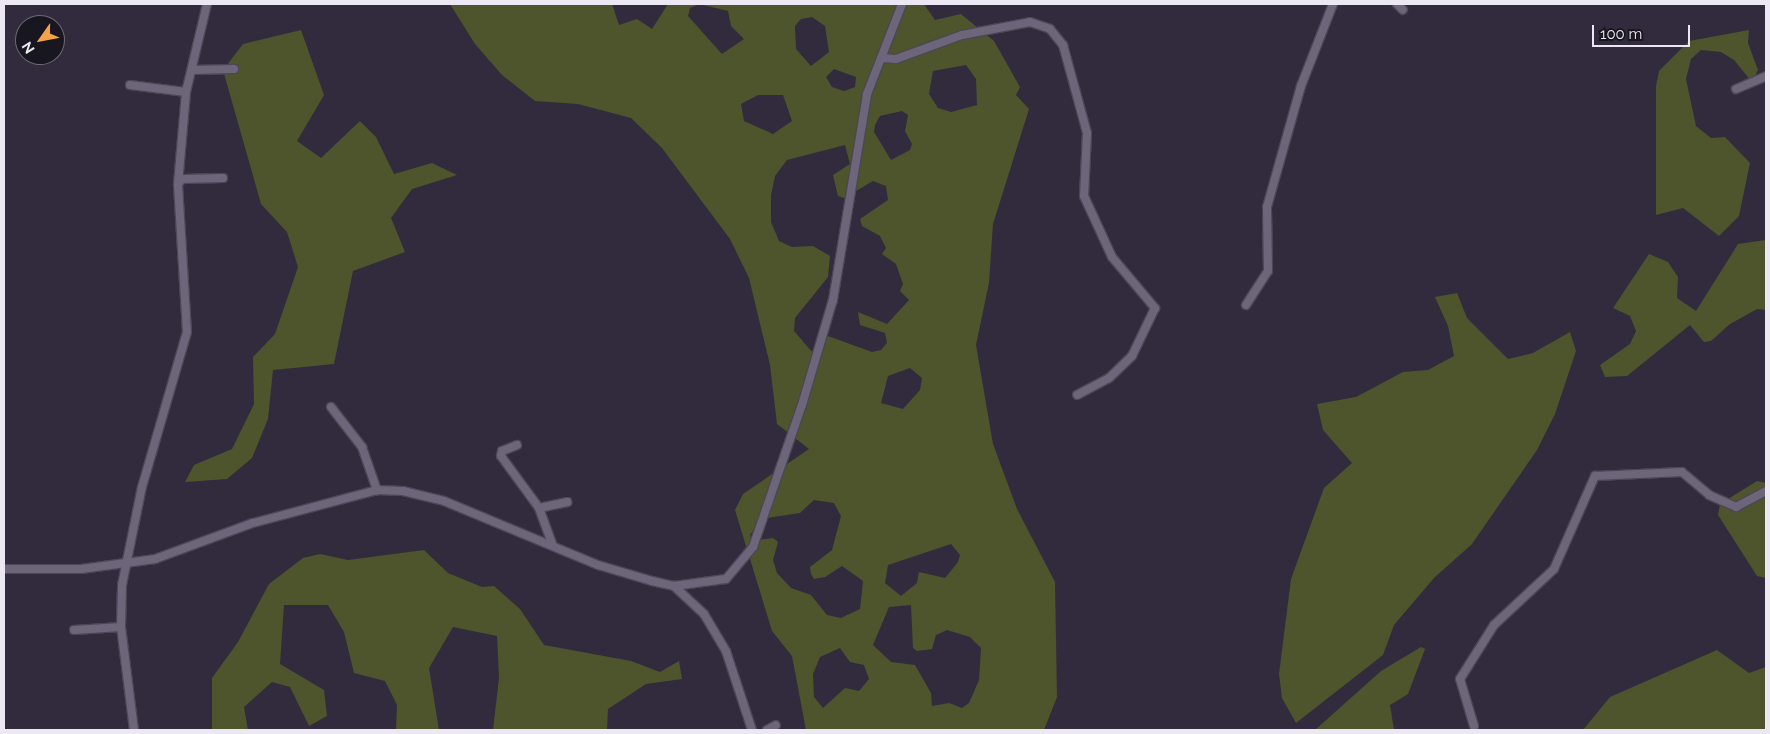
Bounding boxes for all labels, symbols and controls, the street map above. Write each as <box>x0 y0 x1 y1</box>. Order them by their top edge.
north arrow <box>15 15 65 65</box>
scale bar <box>1595 15 1692 47</box>
text: 100 m <box>1600 25 1642 43</box>
text: N <box>19 39 38 56</box>

